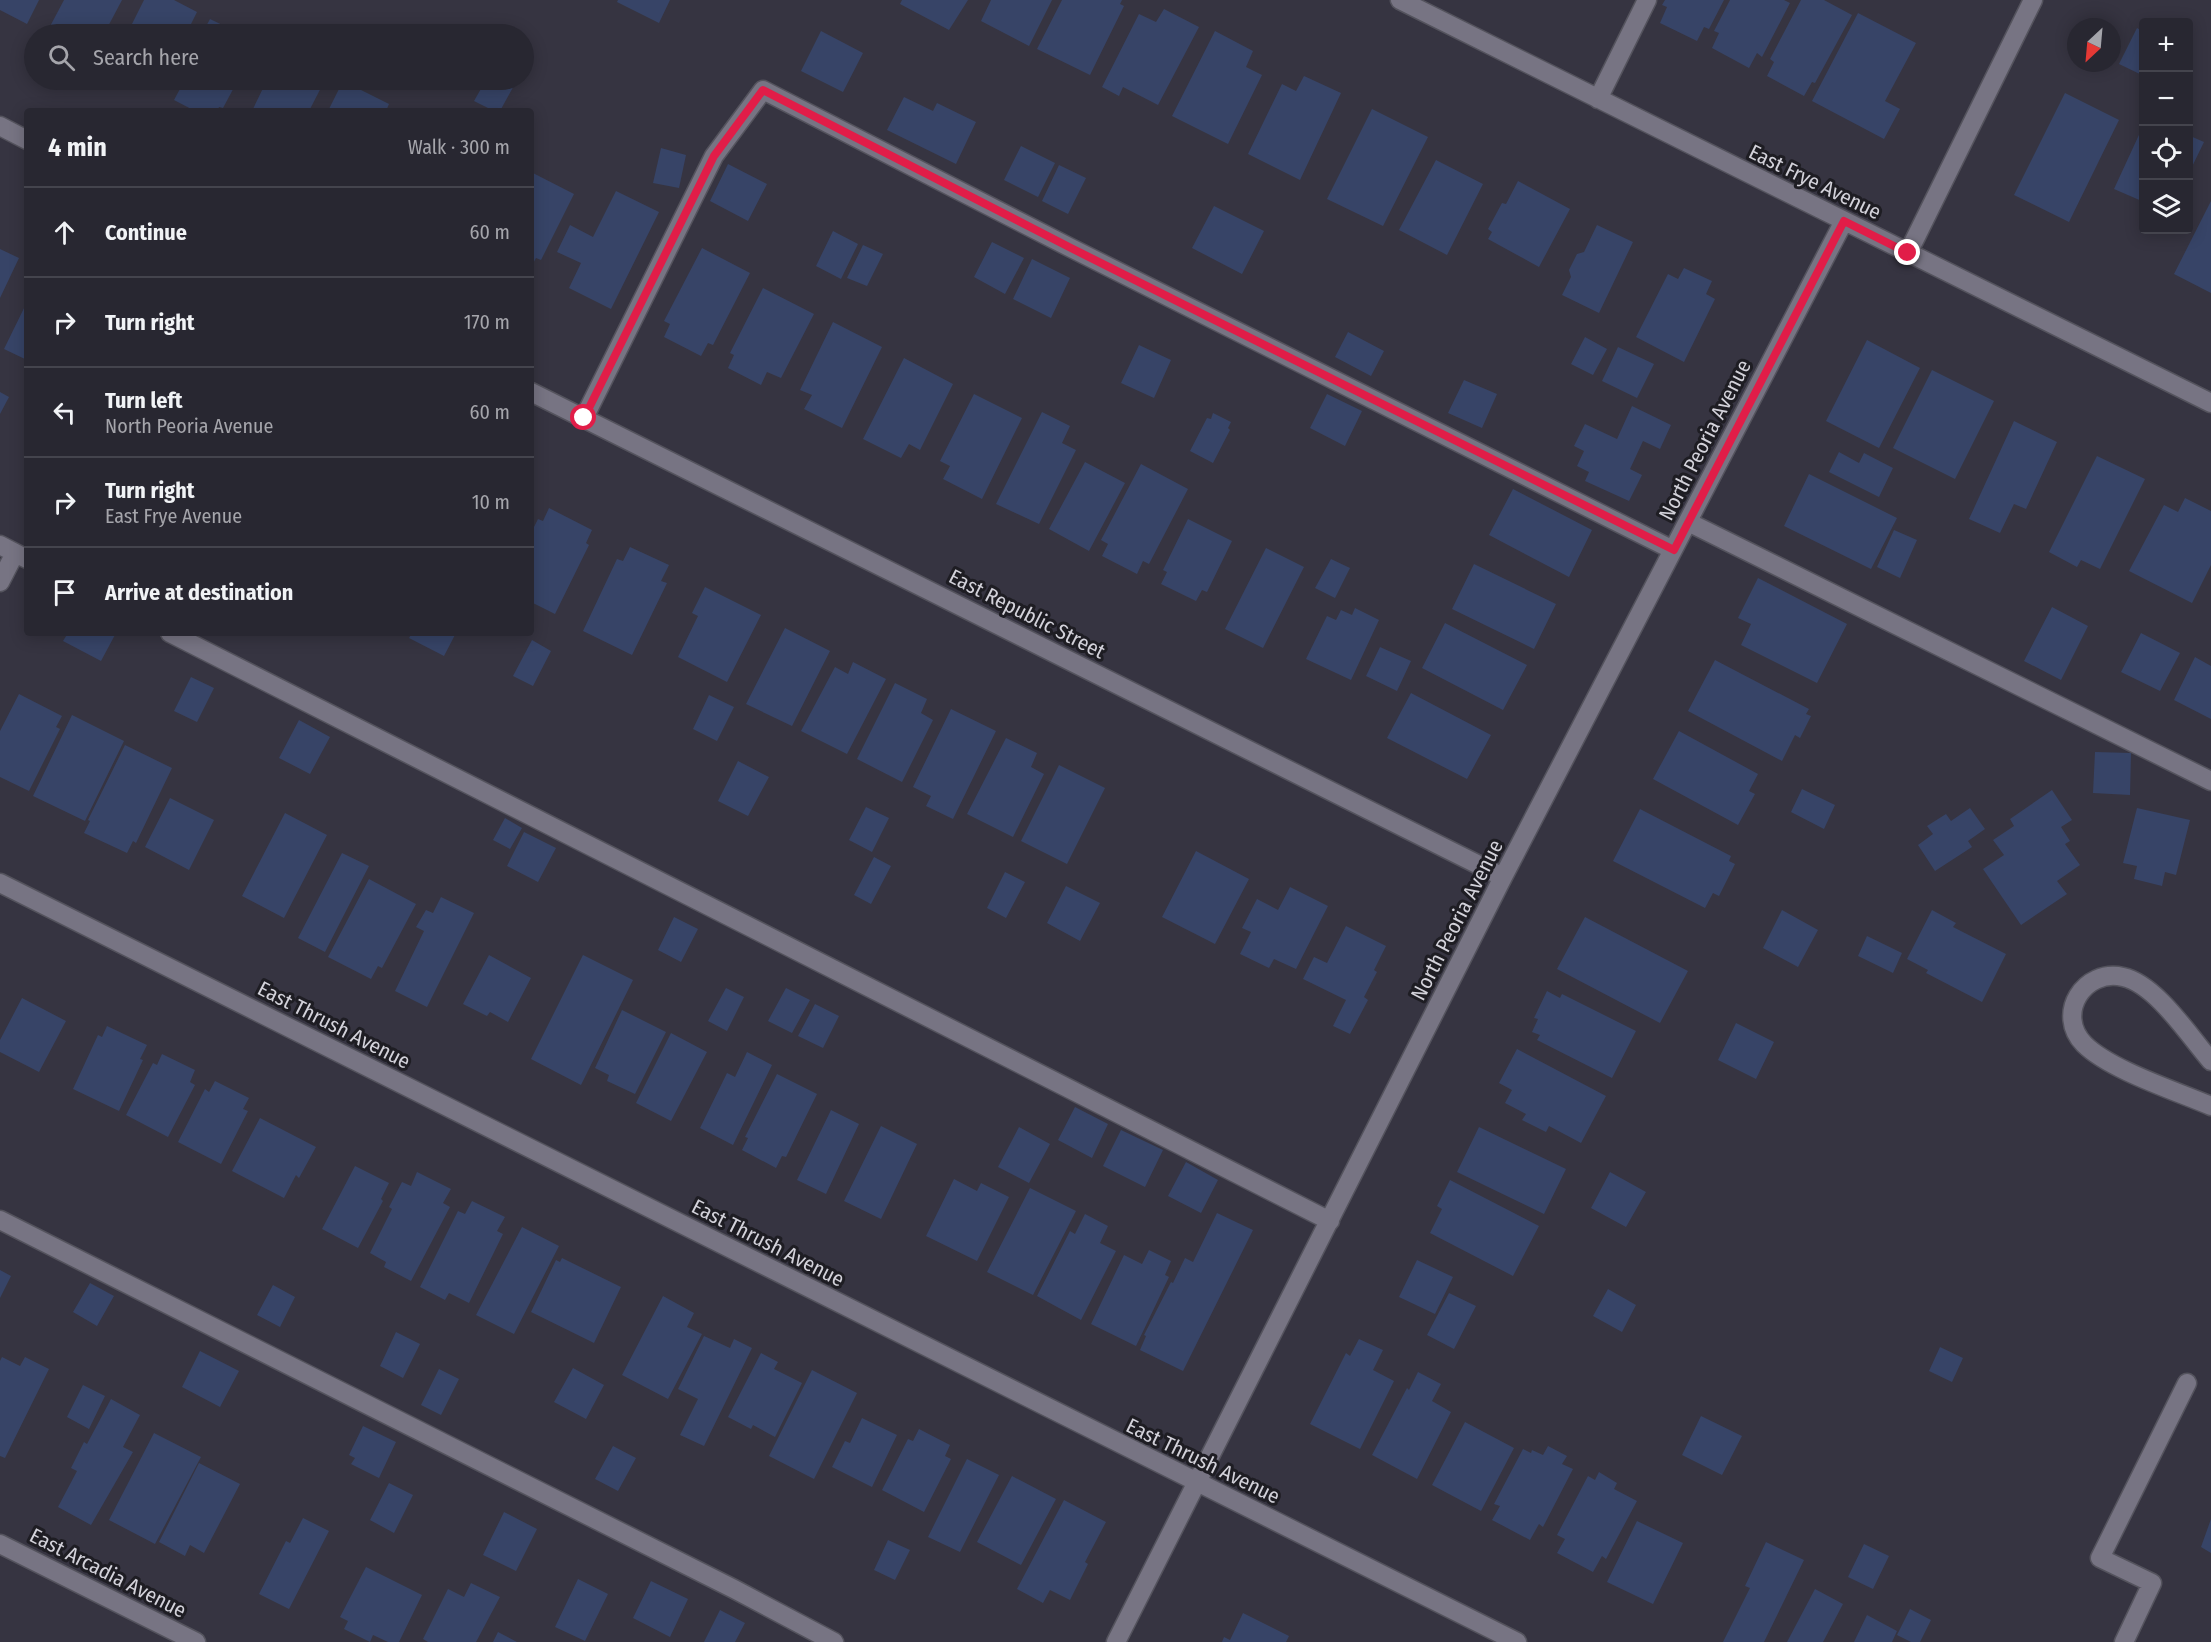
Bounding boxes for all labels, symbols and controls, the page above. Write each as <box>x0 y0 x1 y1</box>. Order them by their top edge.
north arrow <box>2067 18 2121 72</box>
map controls <box>2139 18 2193 234</box>
button: + <box>2139 18 2193 72</box>
search box <box>24 24 534 90</box>
icon: search <box>45 41 78 74</box>
text: Search here <box>93 44 199 71</box>
button: − <box>2139 72 2193 126</box>
button: locate <box>2139 126 2193 180</box>
text: 4 min <box>48 132 107 163</box>
text: Walk · 300 m <box>408 135 510 159</box>
street label: East Frye Avenue <box>1745 139 1885 225</box>
button: layers <box>2139 180 2193 234</box>
icon: ahead <box>48 216 81 249</box>
text: Continue <box>105 219 187 246</box>
text: 60 m <box>470 220 510 244</box>
route end <box>1894 239 1920 265</box>
icon: right <box>48 306 81 339</box>
text: Turn right <box>105 309 194 336</box>
text: 170 m <box>464 310 510 334</box>
street label: North Peoria Avenue <box>1653 355 1757 525</box>
text: Turn left <box>105 387 183 414</box>
icon: left <box>48 396 81 429</box>
text: 60 m <box>470 400 510 424</box>
route start <box>570 404 596 430</box>
text: North Peoria Avenue <box>105 414 273 438</box>
text: Turn right <box>105 477 194 504</box>
icon: right <box>48 486 81 519</box>
text: 10 m <box>472 490 510 514</box>
text: East Frye Avenue <box>105 504 242 528</box>
street label: East Republic Street <box>945 563 1110 665</box>
icon: arrive <box>48 576 81 609</box>
text: Arrive at destination <box>105 579 293 606</box>
street label: North Peoria Avenue <box>1405 835 1509 1005</box>
street label: East Thrush Avenue <box>253 975 415 1075</box>
street label: East Thrush Avenue <box>687 1193 849 1293</box>
street label: East Thrush Avenue <box>1122 1413 1284 1509</box>
street label: East Arcadia Avenue <box>25 1522 191 1624</box>

